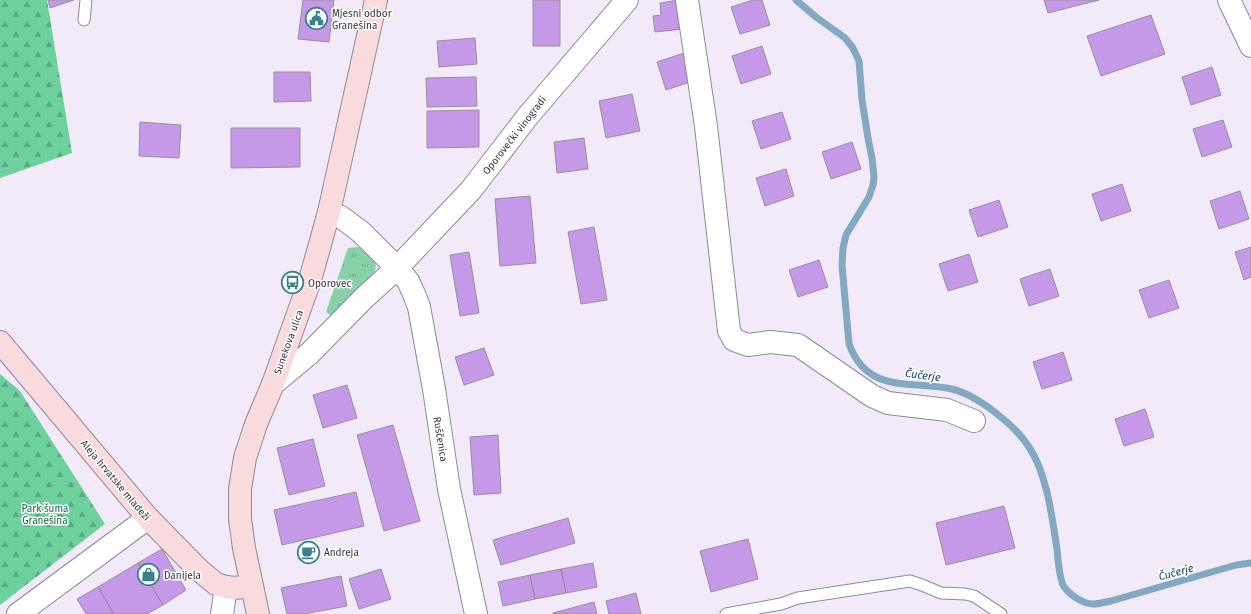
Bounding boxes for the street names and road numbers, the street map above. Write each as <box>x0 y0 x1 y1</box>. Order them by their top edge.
street label: Oporovečki vinogradi <box>480 94 549 177</box>
street label: Sunekova ulica <box>272 308 306 376</box>
street label: Ruščenica <box>431 416 449 463</box>
street label: Aleja hrvatske mladeži <box>78 438 153 524</box>

